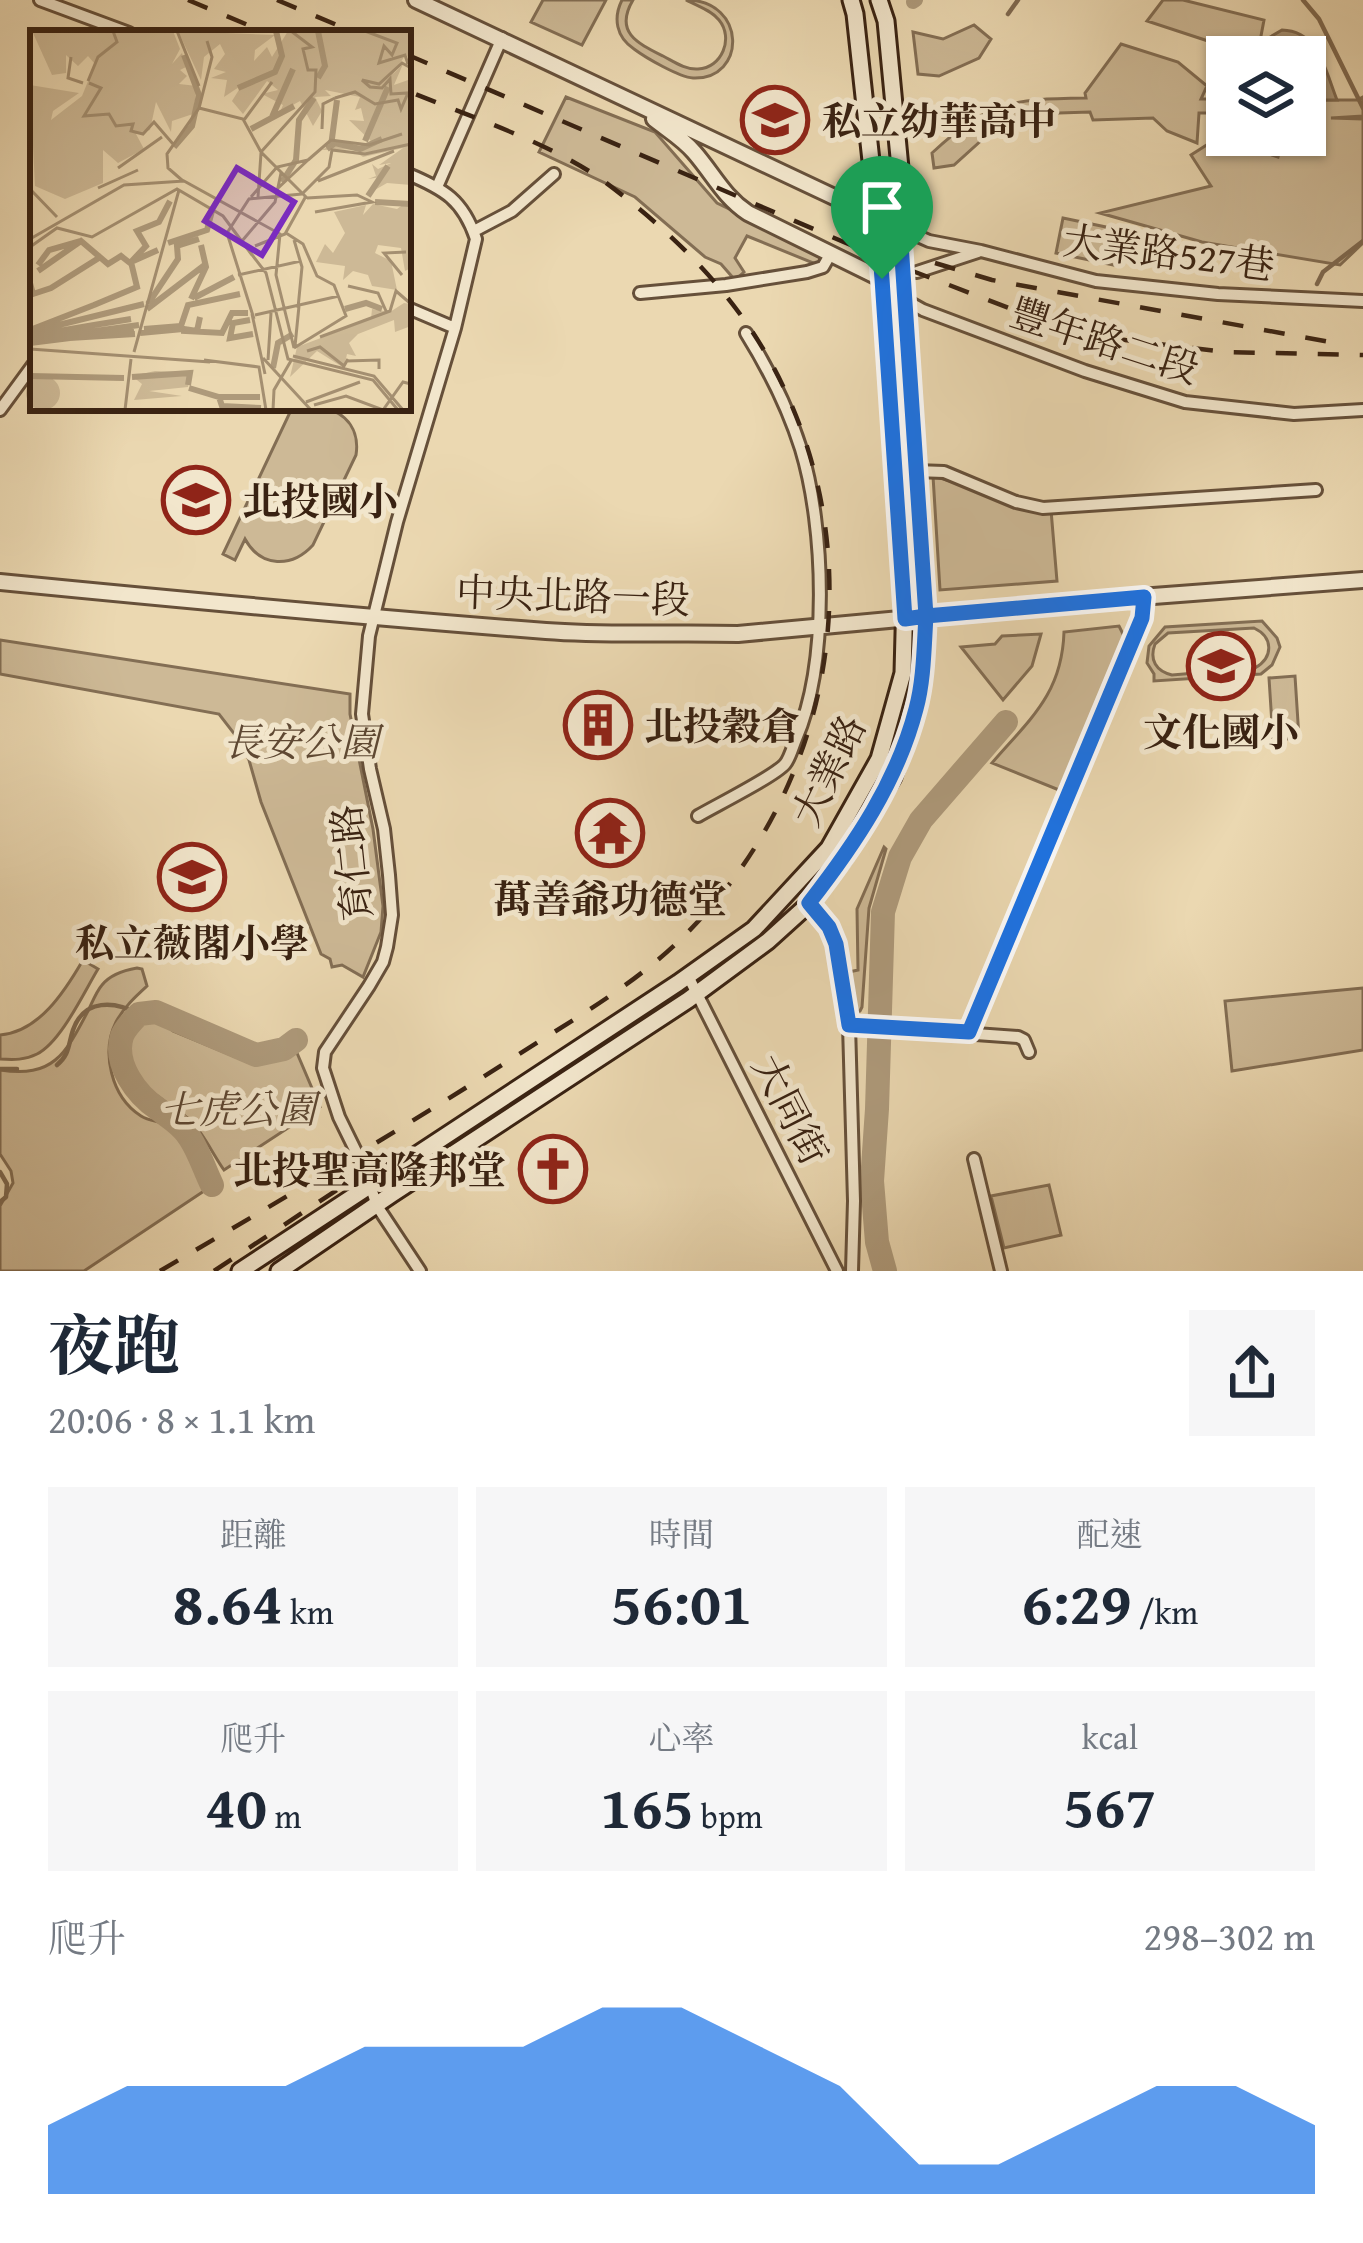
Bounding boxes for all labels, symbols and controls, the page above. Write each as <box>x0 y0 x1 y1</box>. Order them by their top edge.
inset map <box>30 30 411 411</box>
map controls <box>1206 36 1326 156</box>
button: layers <box>1206 36 1326 156</box>
school or university icon: 私立幼華高中 <box>740 85 810 155</box>
place label: 私立幼華高中 <box>822 92 1056 149</box>
pin <box>831 156 933 279</box>
icon: arrive <box>849 174 915 240</box>
street label: 大業路527巷 <box>1060 211 1278 293</box>
street label: 豐年路二段 <box>1003 283 1207 397</box>
school or university icon: 北投國小 <box>161 465 231 535</box>
place label: 北投國小 <box>242 472 398 529</box>
street label: 中央北路一段 <box>455 562 691 628</box>
school or university icon: 文化國小 <box>1186 631 1256 701</box>
building icon: 北投穀倉 <box>563 690 633 760</box>
place label: 北投穀倉 <box>644 697 800 754</box>
place label: 文化國小 <box>1143 703 1299 760</box>
street label: 大業路 <box>777 705 879 835</box>
park label: 長安公園 <box>223 713 385 770</box>
temple icon: 萬善爺功德堂 <box>575 798 645 868</box>
street label: 育仁路 <box>317 802 385 924</box>
school or university icon: 私立薇閣小學 <box>157 842 227 912</box>
place label: 萬善爺功德堂 <box>493 870 727 927</box>
place label: 私立薇閣小學 <box>75 914 309 971</box>
street label: 大同街 <box>739 1044 843 1174</box>
park label: 七虎公園 <box>160 1080 322 1137</box>
church icon: 北投聖高隆邦堂 <box>518 1134 588 1204</box>
place label: 北投聖高隆邦堂 <box>233 1141 506 1198</box>
text: 夜跑 <box>48 1296 180 1393</box>
button: share <box>1189 1310 1315 1436</box>
text: 20:06 · 8 × 1.1 km <box>48 1390 315 1447</box>
text: 距離 <box>220 1510 286 1558</box>
text: 時間 <box>648 1510 714 1558</box>
text: 配速 <box>1077 1510 1143 1558</box>
text: 8.64 <box>173 1558 283 1646</box>
text: 56:01 <box>611 1558 752 1646</box>
text: 6:29 <box>1021 1558 1132 1646</box>
text: km <box>283 1588 334 1636</box>
text: /km <box>1132 1588 1198 1636</box>
text: kcal <box>1082 1713 1138 1761</box>
text: 爬升 <box>220 1714 286 1762</box>
text: 心率 <box>648 1714 714 1762</box>
text: 567 <box>1063 1761 1156 1849</box>
text: 40 <box>205 1762 267 1850</box>
text: 165 <box>600 1762 694 1850</box>
text: m <box>267 1792 301 1840</box>
text: bpm <box>694 1792 763 1840</box>
text: 298–302 m <box>1143 1907 1315 1964</box>
text: 爬升 <box>48 1909 126 1966</box>

